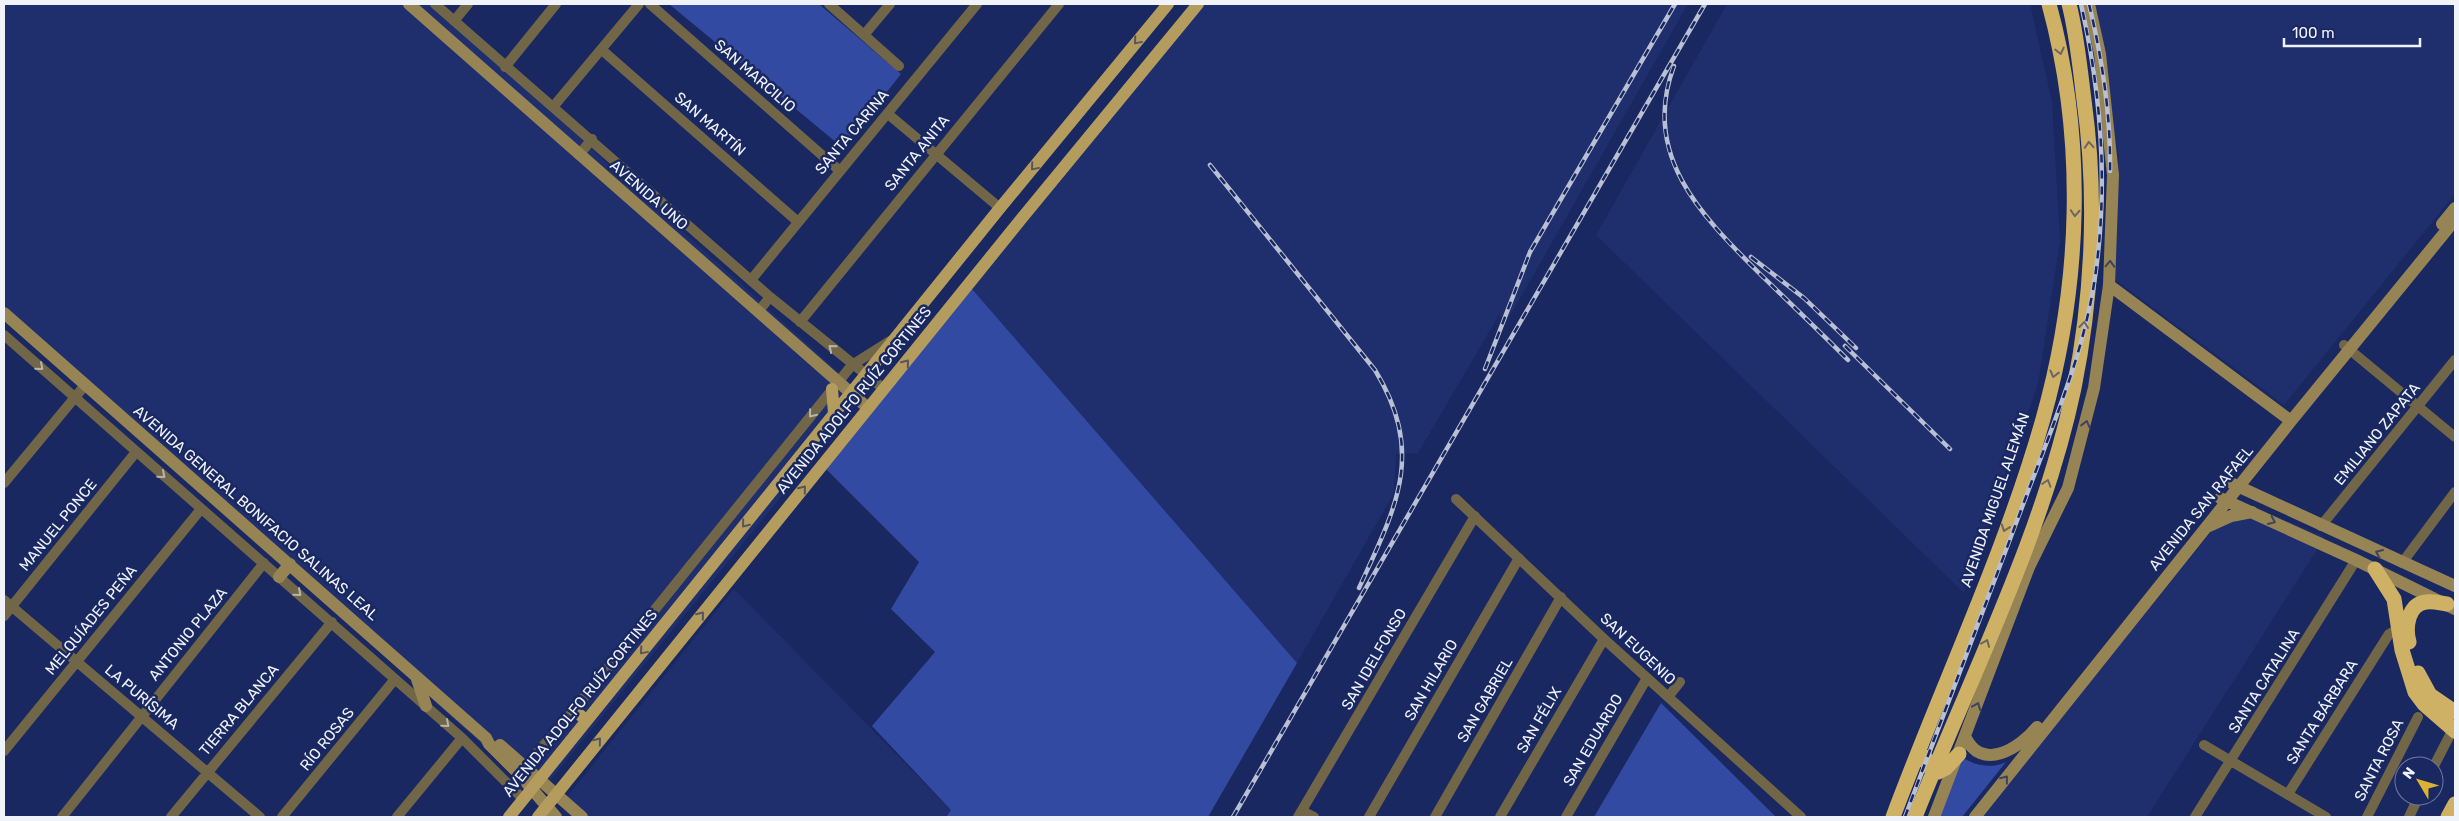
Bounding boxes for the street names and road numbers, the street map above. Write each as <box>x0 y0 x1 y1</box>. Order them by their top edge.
street label: SAN MARCILIO <box>711 36 799 116</box>
street label: SANTA CARINA <box>811 86 893 178</box>
street label: SAN MARTÍN <box>671 88 749 160</box>
street label: SANTA ANITA <box>881 111 953 195</box>
street label: AVENIDA UNO <box>606 156 692 234</box>
street label: AVENIDA ADOLFO RUÍZ CORTINES <box>773 303 935 497</box>
street label: EMILIANO ZAPATA <box>2330 379 2424 489</box>
street label: AVENIDA GENERAL BONIFACIO SALINAS LEAL <box>130 402 382 625</box>
street label: AVENIDA MIGUEL ALEMÁN <box>1957 410 2033 590</box>
street label: AVENIDA SAN RAFAEL <box>2145 442 2257 574</box>
street label: MANUEL PONCE <box>15 475 101 575</box>
street label: MELQUÍADES PEÑA <box>41 562 141 678</box>
street label: ANTONIO PLAZA <box>145 584 231 684</box>
street label: SAN IDELFONSO <box>1338 605 1410 713</box>
street label: AVENIDA ADOLFO RUÍZ CORTINES <box>499 606 661 800</box>
street label: SAN EUGENIO <box>1596 609 1680 689</box>
street label: SANTA CATALINA <box>2225 625 2303 737</box>
street label: SAN HILARIO <box>1401 636 1461 724</box>
street label: SAN GABRIEL <box>1453 654 1517 746</box>
street label: SANTA BÁRBARA <box>2283 656 2361 768</box>
street label: LA PURÍSIMA <box>101 661 183 733</box>
street label: TIERRA BLANCA <box>196 661 282 759</box>
street label: SAN FÉLIX <box>1513 683 1565 756</box>
street label: SAN EDUARDO <box>1559 691 1627 789</box>
street label: RÍO ROSAS <box>296 704 358 774</box>
street label: SANTA ROSA <box>2351 716 2407 804</box>

